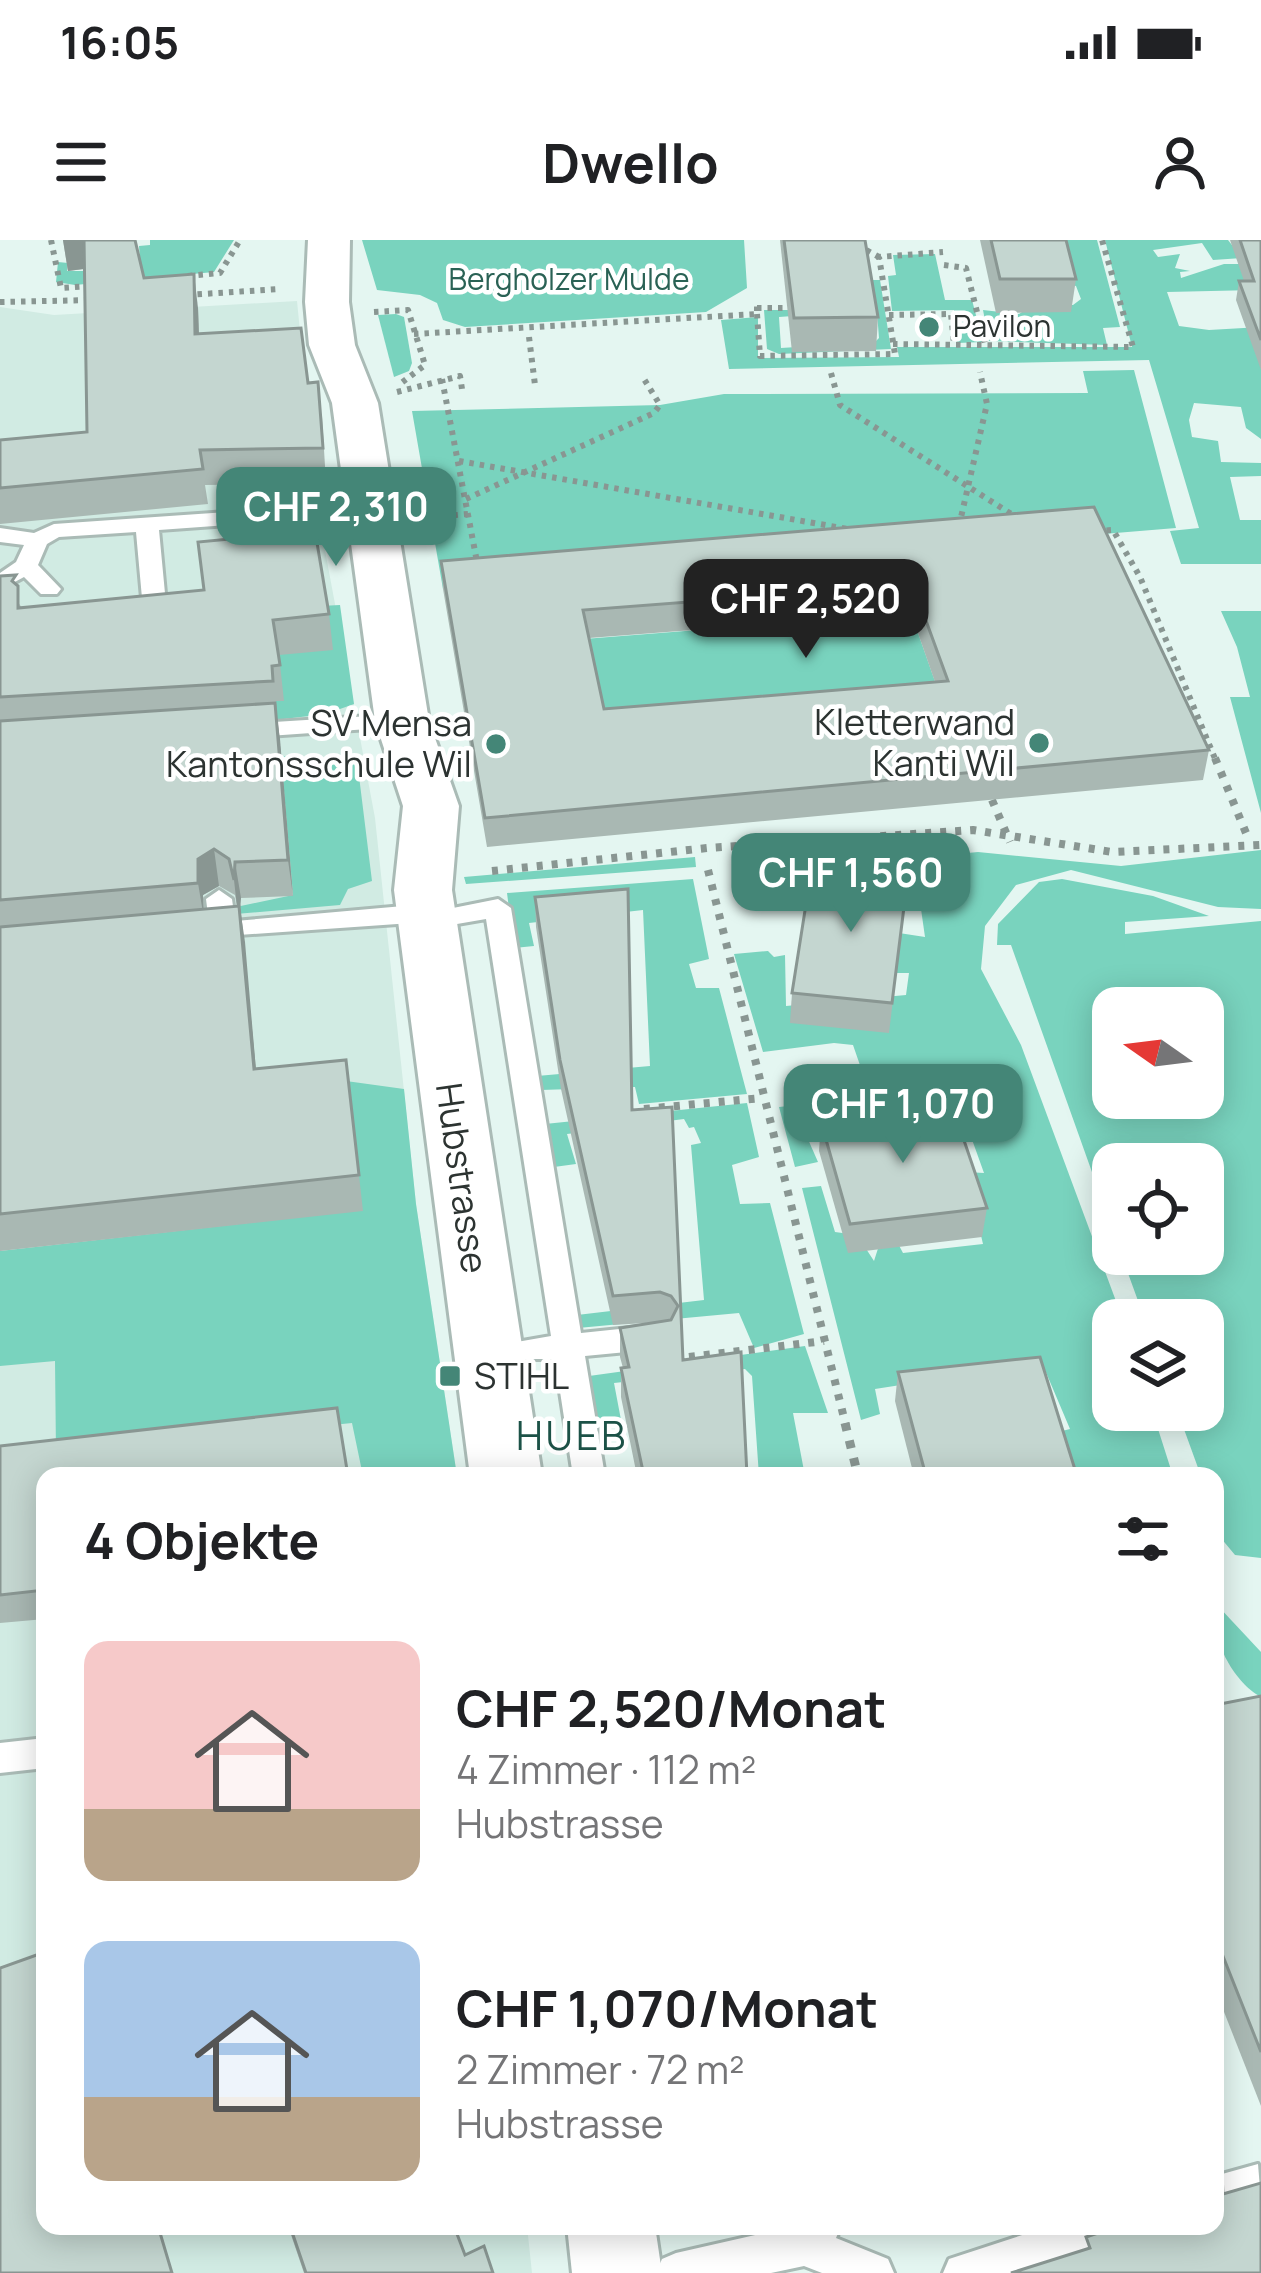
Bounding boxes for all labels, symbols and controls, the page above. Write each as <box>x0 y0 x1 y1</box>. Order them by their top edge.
text: 16:05 <box>60 11 179 73</box>
text: Dwello <box>542 125 719 199</box>
icon: menu <box>48 129 114 195</box>
icon: person <box>1147 129 1213 195</box>
park label: Bergholzer Mulde <box>449 258 689 299</box>
place label: Pavilon <box>953 305 1051 346</box>
marker: Pavilon <box>916 314 942 340</box>
pin: CHF 2,310 <box>199 467 473 569</box>
text: CHF 2,310 <box>243 479 429 533</box>
pin: CHF 2,520 <box>669 559 943 661</box>
text: CHF 2,520 <box>711 571 901 625</box>
place label: Kletterwand Kanti Wil <box>814 697 1015 787</box>
place label: SV Mensa Kantonsschule Wil <box>166 698 472 788</box>
marker: Kletterwand Kanti Wil <box>1026 730 1052 756</box>
marker: SV Mensa Kantonsschule Wil <box>483 731 509 757</box>
pin: CHF 1,560 <box>714 833 988 935</box>
text: CHF 1,560 <box>758 845 944 899</box>
north arrow <box>1092 987 1224 1119</box>
map controls <box>1092 987 1224 1431</box>
pin: CHF 1,070 <box>766 1064 1040 1166</box>
text: CHF 1,070 <box>811 1076 995 1130</box>
street label: Hubstrasse <box>425 1080 500 1276</box>
button: locate <box>1092 1143 1224 1275</box>
button: layers <box>1092 1299 1224 1431</box>
place label: STIHL <box>474 1351 569 1400</box>
marker: STIHL <box>437 1363 463 1389</box>
district label: HUEB <box>516 1408 628 1462</box>
text: 4 Objekte <box>84 1505 319 1574</box>
icon: filters <box>1110 1506 1176 1572</box>
text: CHF 2,520/Monat <box>456 1673 886 1742</box>
icon: home <box>180 1689 324 1833</box>
text: 4 Zimmer · 112 m² <box>456 1742 756 1796</box>
text: Hubstrasse <box>456 1796 664 1850</box>
text: CHF 1,070/Monat <box>456 1973 878 2042</box>
icon: home <box>180 1989 324 2133</box>
text: 2 Zimmer · 72 m² <box>456 2042 745 2096</box>
text: Hubstrasse <box>456 2096 664 2150</box>

